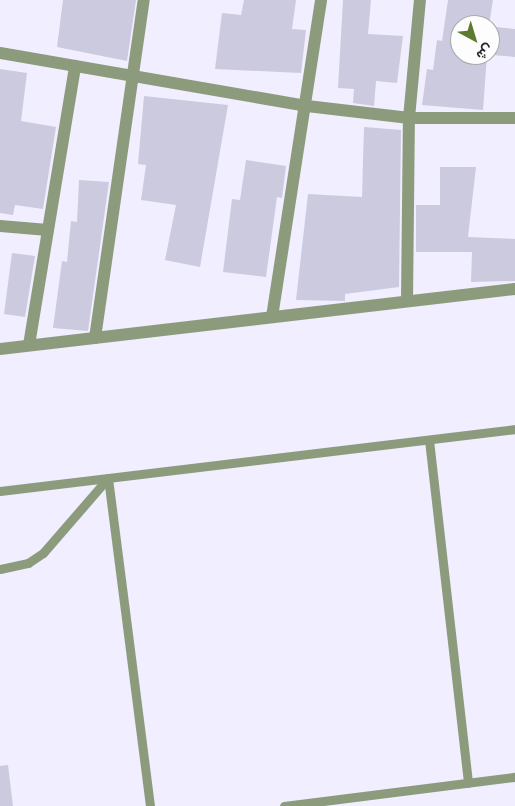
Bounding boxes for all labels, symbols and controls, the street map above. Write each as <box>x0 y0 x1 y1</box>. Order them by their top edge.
north arrow <box>450 15 500 65</box>
text: ش <box>472 39 496 63</box>

